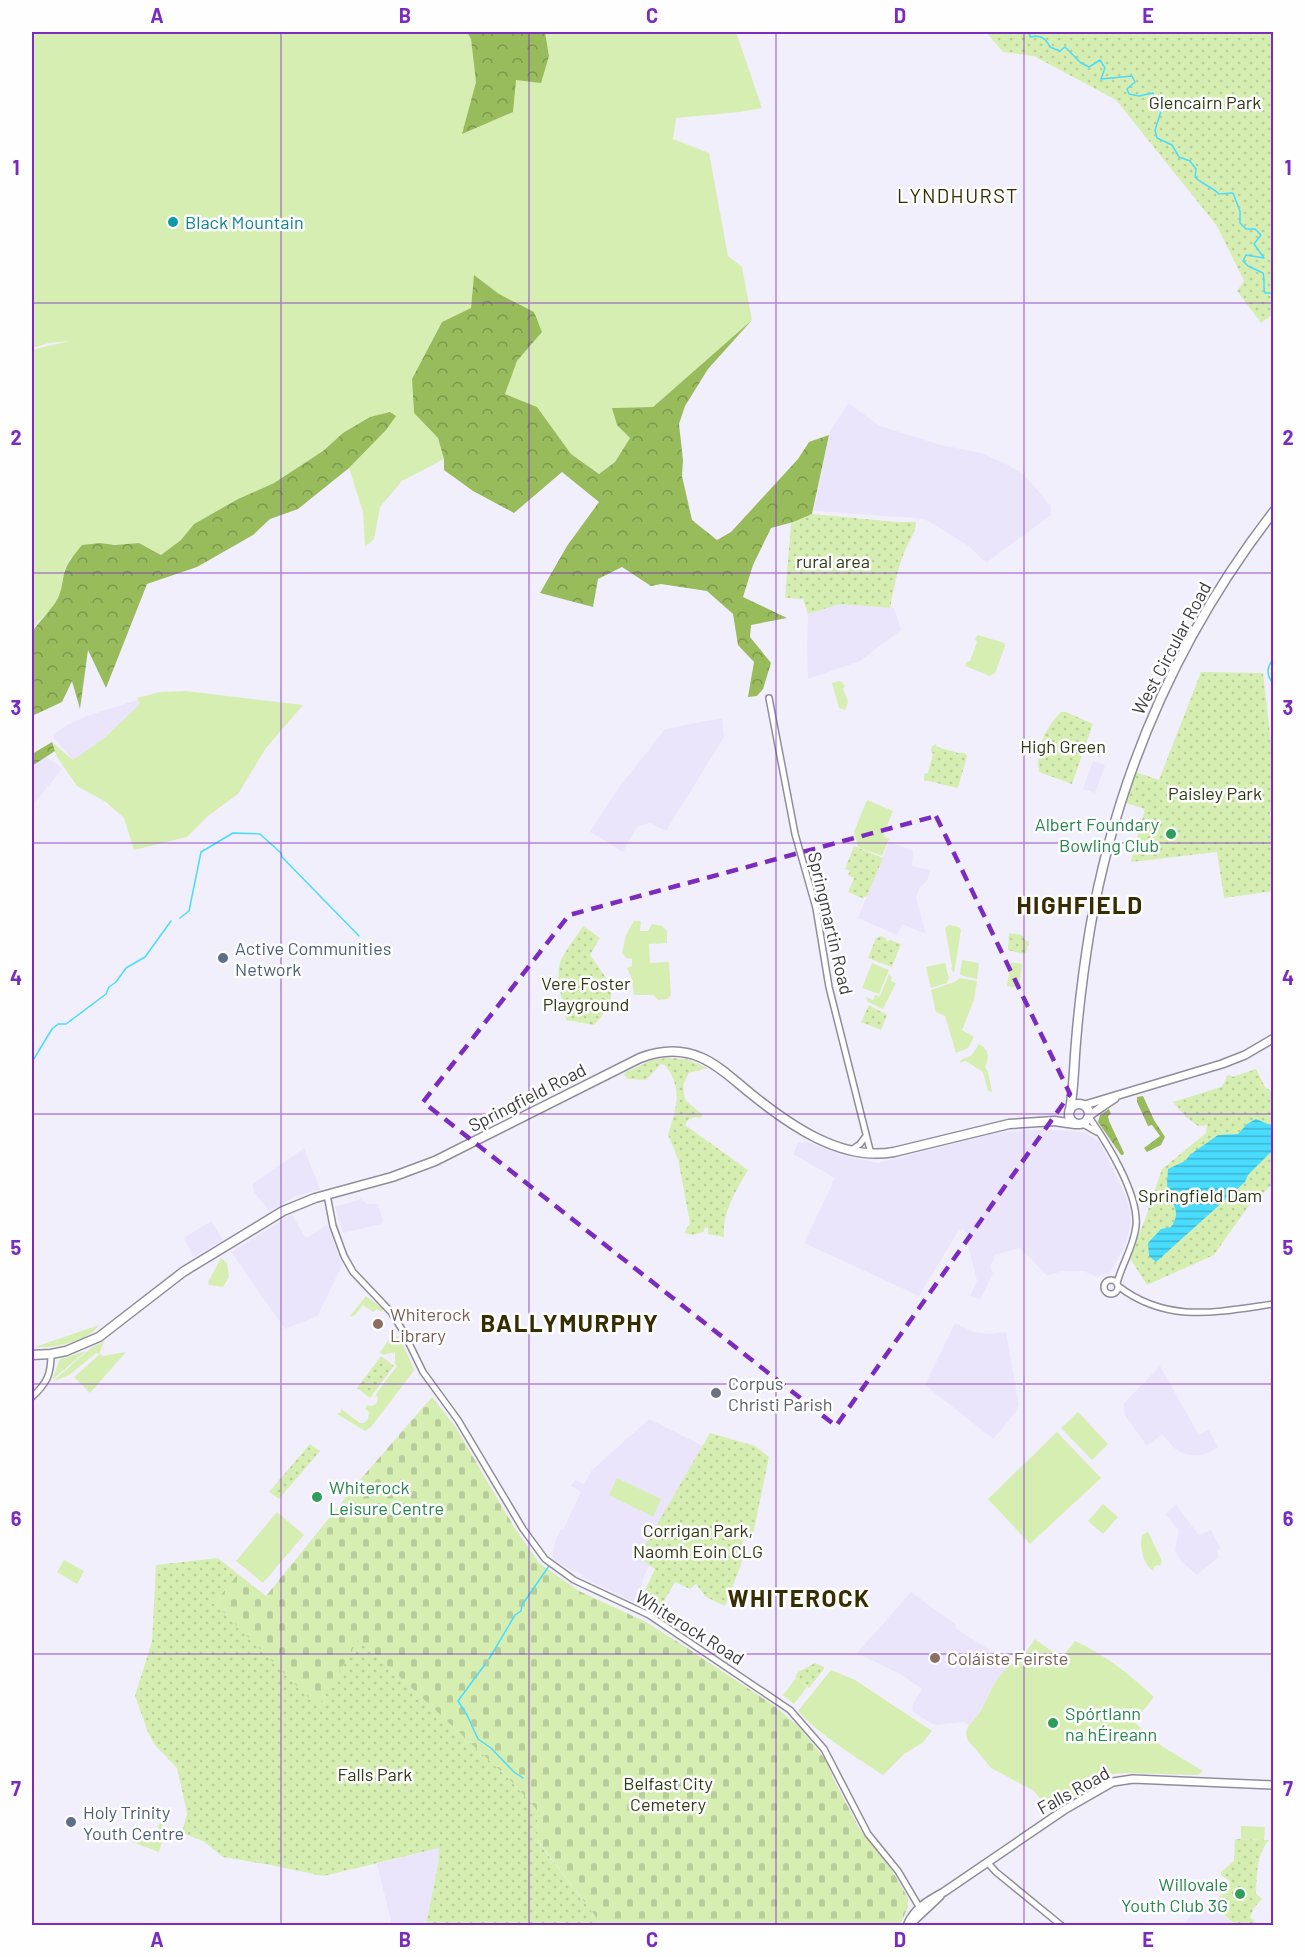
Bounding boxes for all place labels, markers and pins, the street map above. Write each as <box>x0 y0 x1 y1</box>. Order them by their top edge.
place label: Black Mountain <box>185 211 304 233</box>
marker: Black Mountain <box>166 215 180 229</box>
place label: Albert Foundary Bowling Club <box>1035 813 1159 856</box>
marker: Albert Foundary Bowling Club <box>1164 827 1178 841</box>
place label: Active Communities Network <box>235 937 391 980</box>
marker: Active Communities Network <box>216 951 230 965</box>
place label: Whiterock Library <box>390 1303 471 1346</box>
marker: Whiterock Library <box>371 1317 385 1331</box>
place label: Corpus Christi Parish <box>728 1372 832 1415</box>
marker: Corpus Christi Parish <box>709 1386 723 1400</box>
place label: Whiterock Leisure Centre <box>329 1476 444 1519</box>
marker: Whiterock Leisure Centre <box>310 1490 324 1504</box>
place label: Coláiste Feirste <box>947 1647 1068 1669</box>
marker: Coláiste Feirste <box>928 1651 942 1665</box>
place label: Spórtlann na hÉireann <box>1065 1702 1157 1745</box>
marker: Spórtlann na hÉireann <box>1046 1716 1060 1730</box>
place label: Holy Trinity Youth Centre <box>83 1801 184 1844</box>
marker: Holy Trinity Youth Centre <box>64 1815 78 1829</box>
place label: Willovale Youth Club 3G <box>1121 1873 1228 1916</box>
marker: Willovale Youth Club 3G <box>1233 1887 1247 1901</box>

